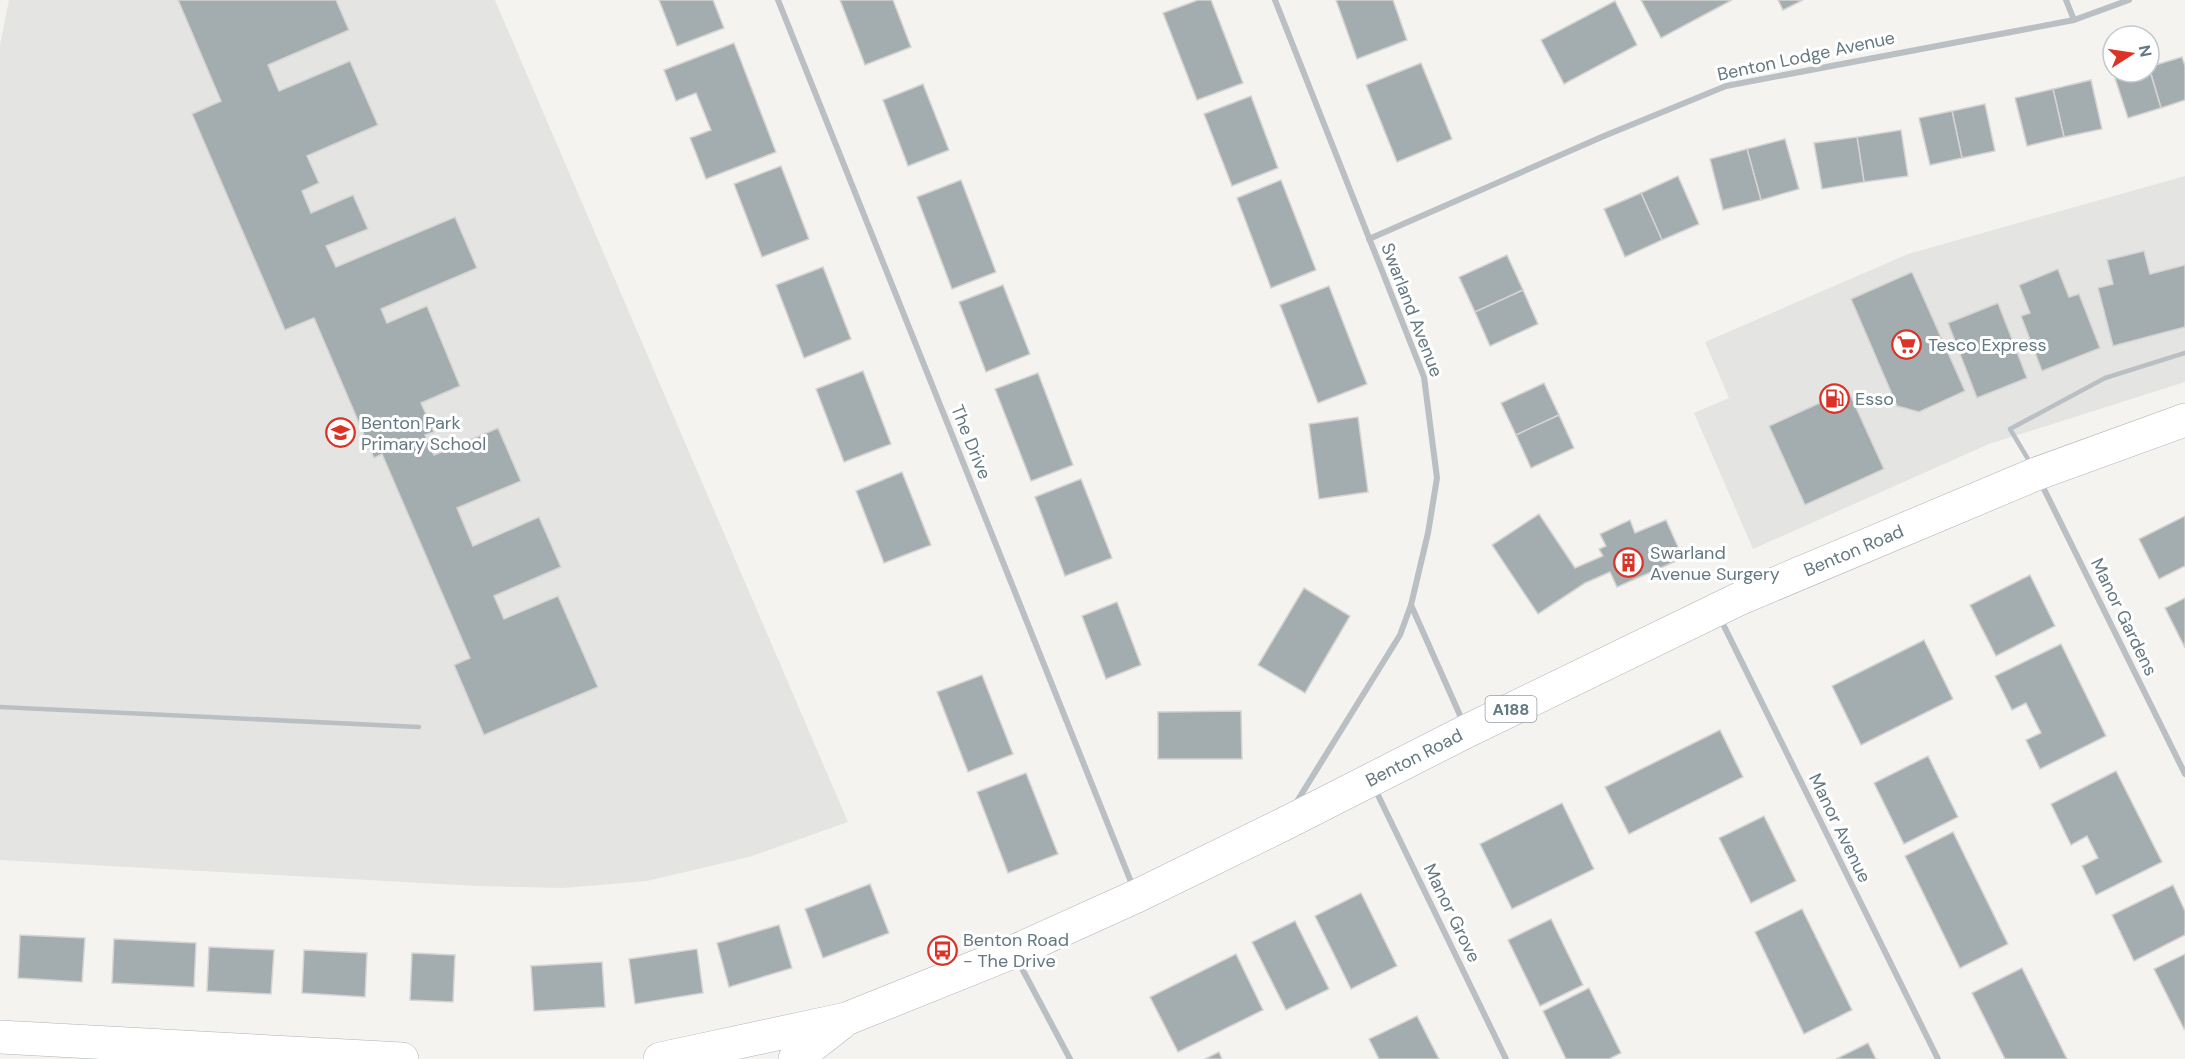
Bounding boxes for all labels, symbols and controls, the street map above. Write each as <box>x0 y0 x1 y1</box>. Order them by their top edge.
north arrow <box>2101 24 2161 84</box>
street label: Benton Lodge Avenue <box>1715 25 1897 87</box>
text: N <box>2134 43 2157 59</box>
street label: Swarland Avenue <box>1375 240 1449 380</box>
supermarket icon: Tesco Express <box>1891 329 1923 361</box>
place label: Tesco Express <box>1928 333 2046 357</box>
fuel station icon: Esso <box>1818 383 1850 415</box>
place label: Esso <box>1855 387 1894 411</box>
street label: The Drive <box>945 401 997 483</box>
place label: Benton Park Primary School <box>361 411 486 456</box>
school or university icon: Benton Park Primary School <box>324 417 356 449</box>
street label: Benton Road <box>1800 519 1907 582</box>
place label: Swarland Avenue Surgery <box>1650 541 1780 586</box>
building icon: Swarland Avenue Surgery <box>1613 547 1645 579</box>
street label: Manor Gardens <box>2085 554 2163 680</box>
road number: A188 <box>1486 696 1537 722</box>
street label: Benton Road <box>1362 723 1467 793</box>
street label: Manor Avenue <box>1803 769 1877 887</box>
street label: Manor Grove <box>1418 860 1486 966</box>
place label: Benton Road - The Drive <box>963 928 1069 973</box>
bus stop icon: Benton Road - The Drive <box>926 934 958 966</box>

